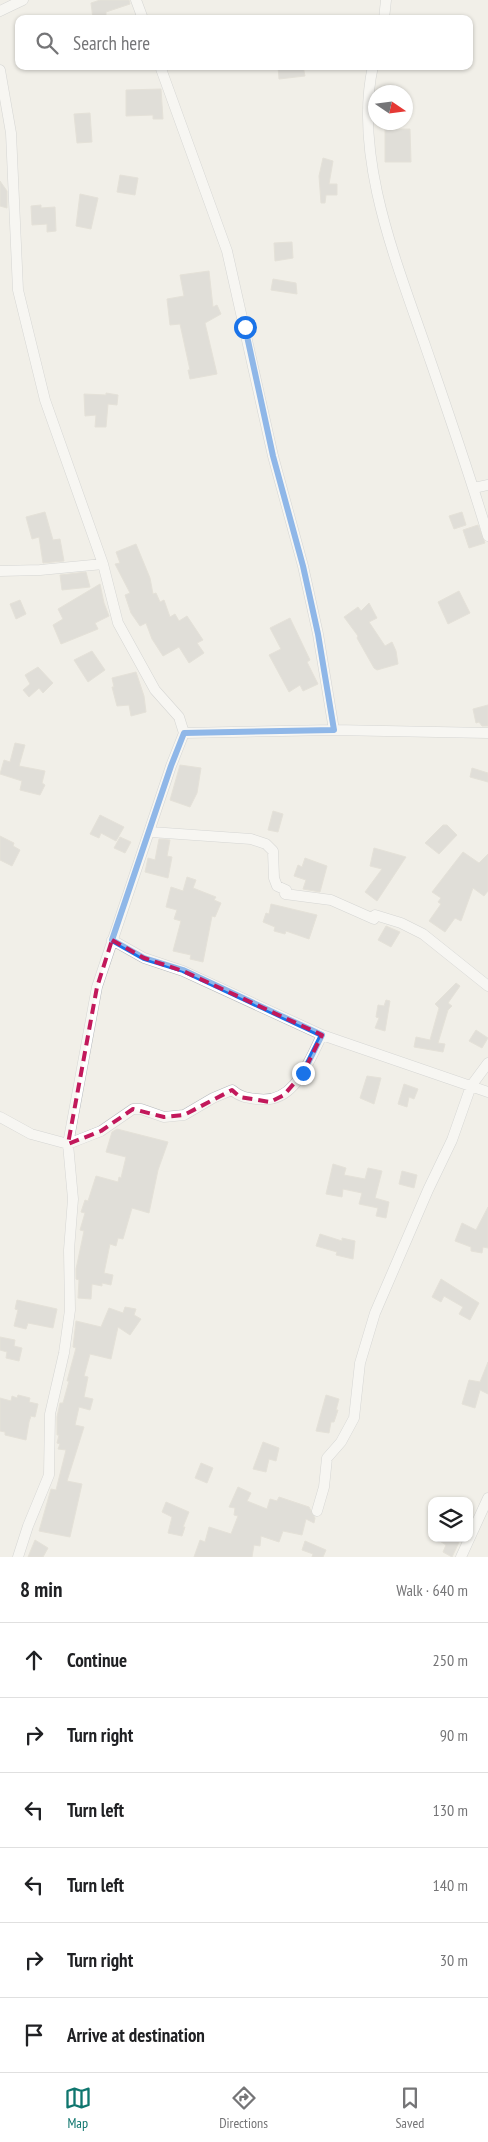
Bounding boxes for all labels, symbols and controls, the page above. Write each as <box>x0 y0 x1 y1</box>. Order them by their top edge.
search box <box>15 15 473 70</box>
icon: search <box>33 29 61 57</box>
text: Search here <box>73 31 150 55</box>
north arrow <box>368 85 413 130</box>
route start <box>234 316 257 339</box>
route end <box>292 1062 315 1085</box>
map controls <box>428 1497 473 1542</box>
button: layers <box>428 1497 473 1542</box>
text: 8 min <box>20 1576 62 1603</box>
text: Walk · 640 m <box>396 1580 468 1600</box>
icon: ahead <box>20 1646 48 1674</box>
text: Continue <box>67 1648 127 1672</box>
text: 250 m <box>433 1650 468 1670</box>
icon: right <box>20 1721 48 1749</box>
text: Turn right <box>67 1723 133 1747</box>
text: 90 m <box>440 1725 468 1745</box>
icon: left <box>20 1796 48 1824</box>
text: Turn left <box>67 1798 124 1822</box>
text: 130 m <box>433 1800 468 1820</box>
icon: left <box>20 1871 48 1899</box>
text: Turn left <box>67 1873 124 1897</box>
text: 140 m <box>433 1875 468 1895</box>
icon: right <box>20 1946 48 1974</box>
text: Turn right <box>67 1948 133 1972</box>
text: 30 m <box>440 1950 468 1970</box>
icon: arrive <box>20 2021 48 2049</box>
text: Arrive at destination <box>67 2023 205 2047</box>
tab: Map <box>64 2084 92 2132</box>
tab: Directions <box>219 2084 268 2132</box>
tab: Saved <box>395 2084 424 2132</box>

